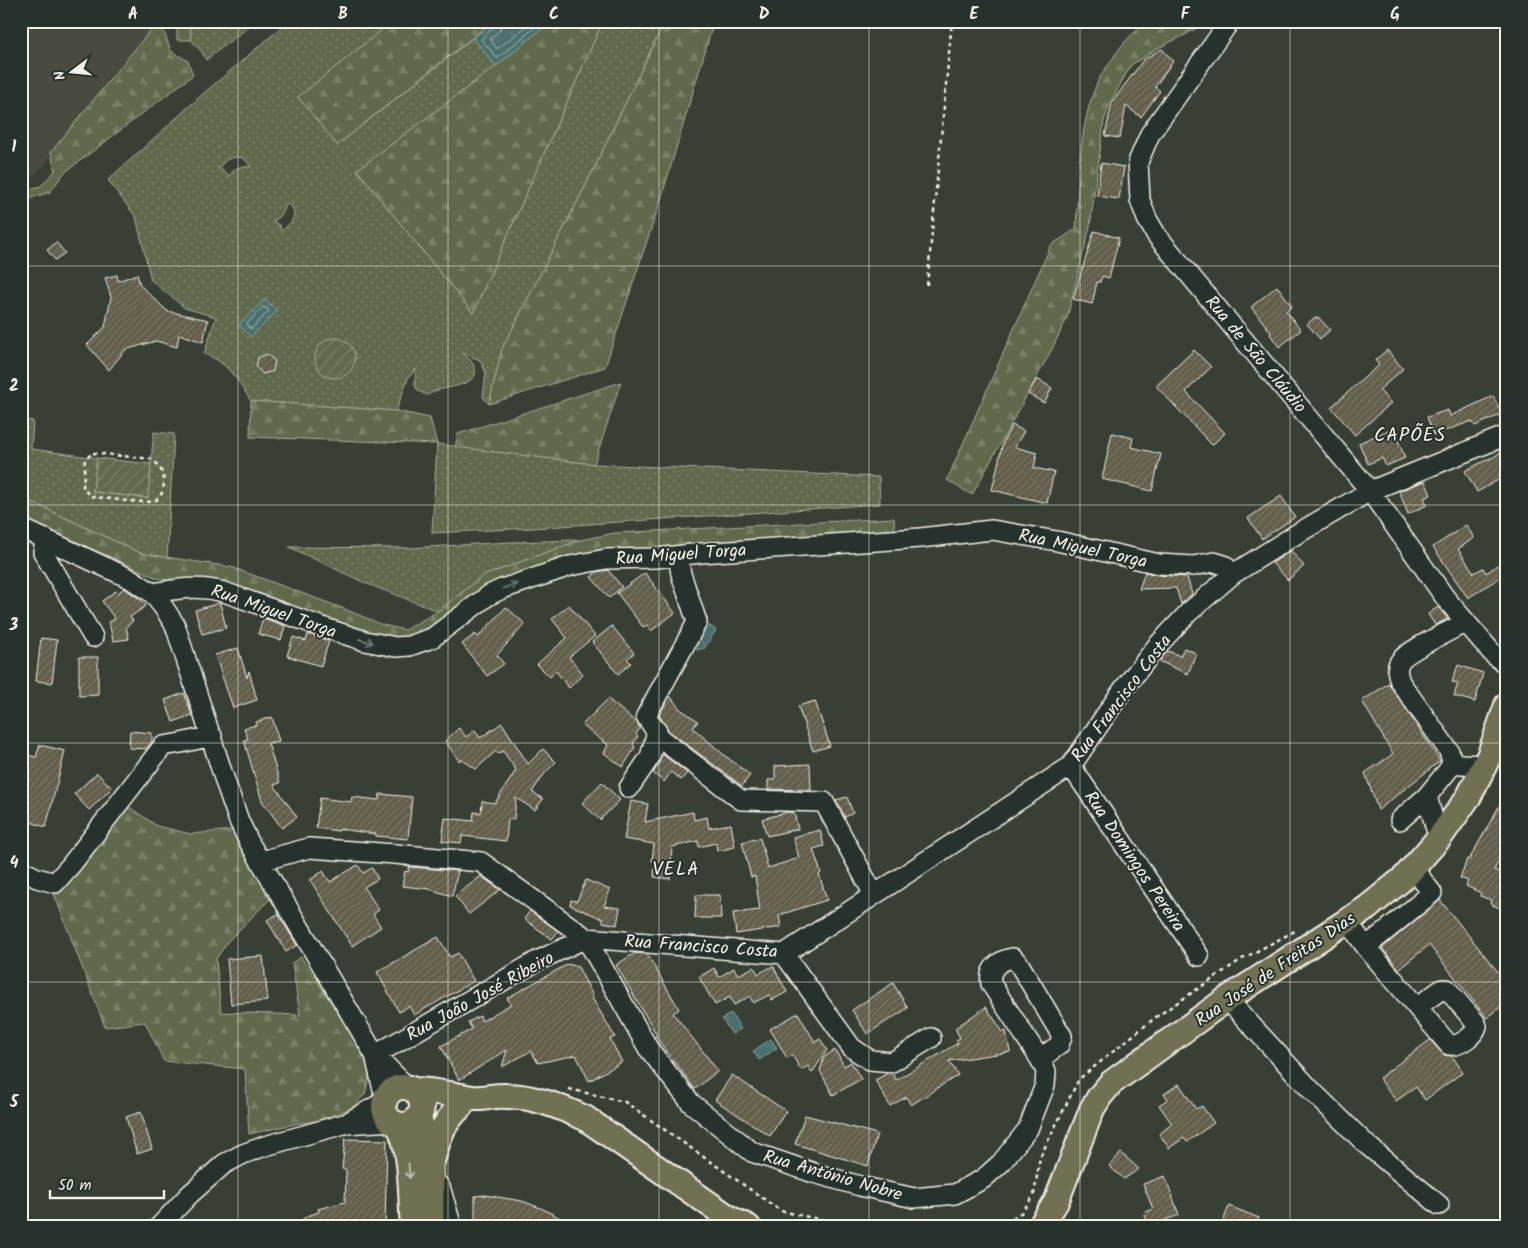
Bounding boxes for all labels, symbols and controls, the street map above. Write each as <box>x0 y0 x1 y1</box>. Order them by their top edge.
text: A <box>128 2 138 27</box>
text: B <box>338 2 348 27</box>
text: C <box>549 2 559 27</box>
text: D <box>759 2 770 27</box>
text: E <box>970 2 980 27</box>
text: F <box>1181 2 1191 27</box>
text: G <box>1390 2 1400 27</box>
north arrow <box>48 48 98 98</box>
text: N <box>49 68 72 83</box>
text: 1 <box>12 135 17 160</box>
street label: Rua de São Cláudio <box>1197 290 1313 420</box>
text: 2 <box>9 374 19 399</box>
district label: CAPÕES <box>1374 421 1446 451</box>
street label: Rua Miguel Torga <box>1016 522 1150 577</box>
street label: Rua Miguel Torga <box>615 536 747 575</box>
street label: Rua Miguel Torga <box>207 577 340 647</box>
one-way arrow <box>502 581 517 590</box>
text: 3 <box>9 613 19 638</box>
street label: Rua Francisco Costa <box>1064 629 1180 769</box>
one-way arrow <box>358 637 374 647</box>
street label: Rua Domingos Pereira <box>1076 785 1192 938</box>
text: 4 <box>10 851 19 876</box>
district label: VELA <box>652 855 700 885</box>
street label: Rua José de Freitas Dias <box>1190 905 1362 1035</box>
street label: Rua Francisco Costa <box>623 928 779 967</box>
street label: Rua João José Ribeiro <box>401 945 560 1050</box>
text: 5 <box>9 1090 20 1115</box>
street label: Rua António Nobre <box>760 1143 906 1210</box>
one-way arrow <box>404 1162 413 1178</box>
scale bar <box>50 1168 164 1200</box>
text: 50 m <box>58 1174 92 1198</box>

